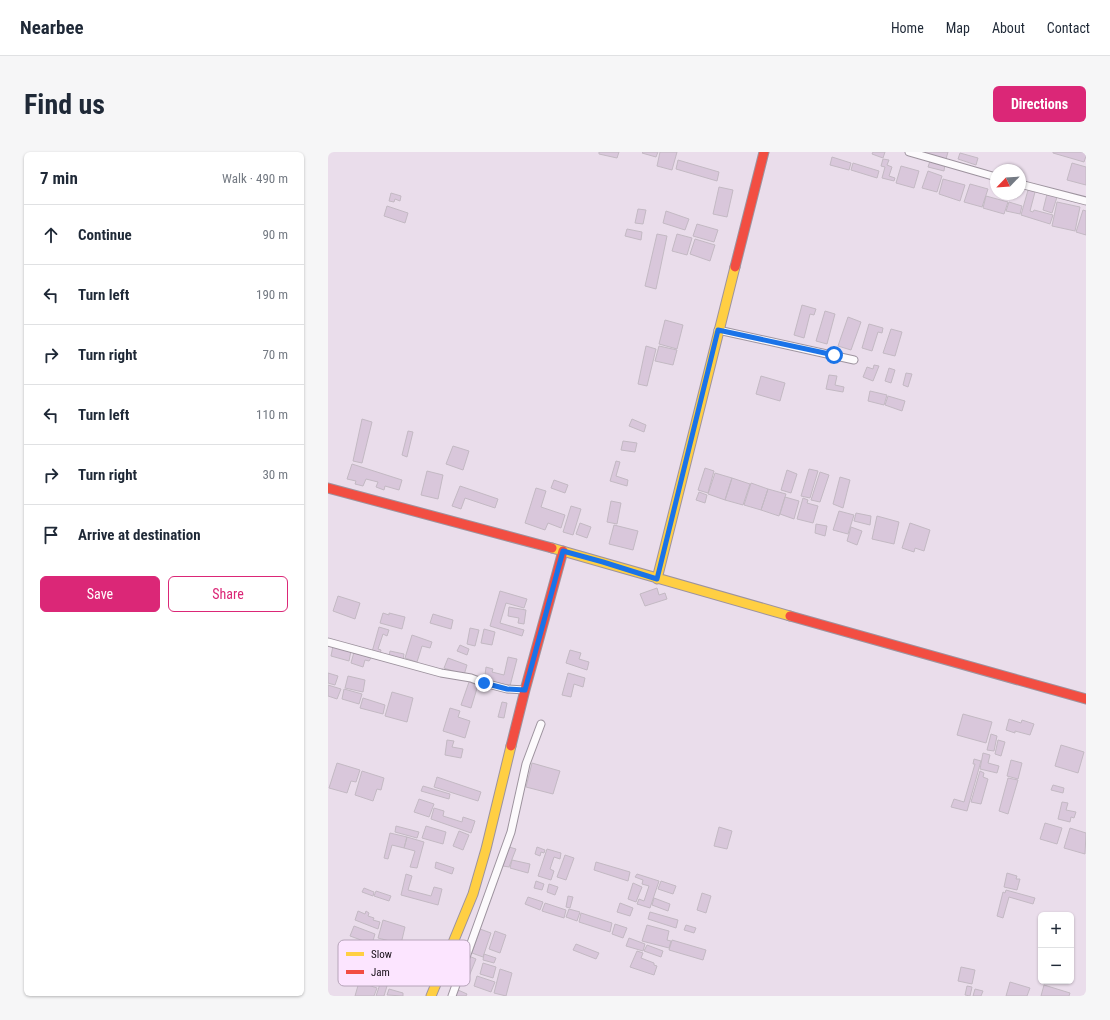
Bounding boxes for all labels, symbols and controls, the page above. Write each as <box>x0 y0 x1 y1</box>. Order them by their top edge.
text: Nearbee <box>20 16 84 39</box>
text: Home <box>891 20 924 36</box>
text: Map <box>946 20 970 36</box>
text: About <box>992 20 1025 36</box>
text: Contact <box>1047 20 1090 36</box>
button: Directions <box>993 86 1086 122</box>
text: Find us <box>24 88 105 121</box>
north arrow <box>990 164 1026 200</box>
text: 7 min <box>40 168 78 188</box>
text: Walk · 490 m <box>222 171 288 186</box>
icon: ahead <box>40 224 62 246</box>
text: Continue <box>78 226 132 244</box>
text: 90 m <box>262 227 288 242</box>
icon: left <box>40 284 62 306</box>
text: Turn left <box>78 286 129 304</box>
text: 190 m <box>256 287 288 302</box>
icon: right <box>40 344 62 366</box>
text: Turn right <box>78 346 137 364</box>
route start <box>825 346 843 364</box>
text: 70 m <box>262 347 288 362</box>
icon: left <box>40 404 62 426</box>
text: Turn left <box>78 406 129 424</box>
text: 110 m <box>256 407 288 422</box>
icon: right <box>40 464 62 486</box>
text: Turn right <box>78 466 137 484</box>
text: 30 m <box>262 467 288 482</box>
icon: arrive <box>40 524 62 546</box>
text: Arrive at destination <box>78 526 201 544</box>
button: Save <box>40 576 160 612</box>
button: Share <box>168 576 288 612</box>
route end <box>475 674 493 692</box>
map controls <box>1038 912 1074 984</box>
button: + <box>1038 912 1074 948</box>
legend <box>338 940 470 986</box>
text: Slow <box>371 948 392 961</box>
button: − <box>1038 948 1074 984</box>
text: Jam <box>371 966 390 979</box>

